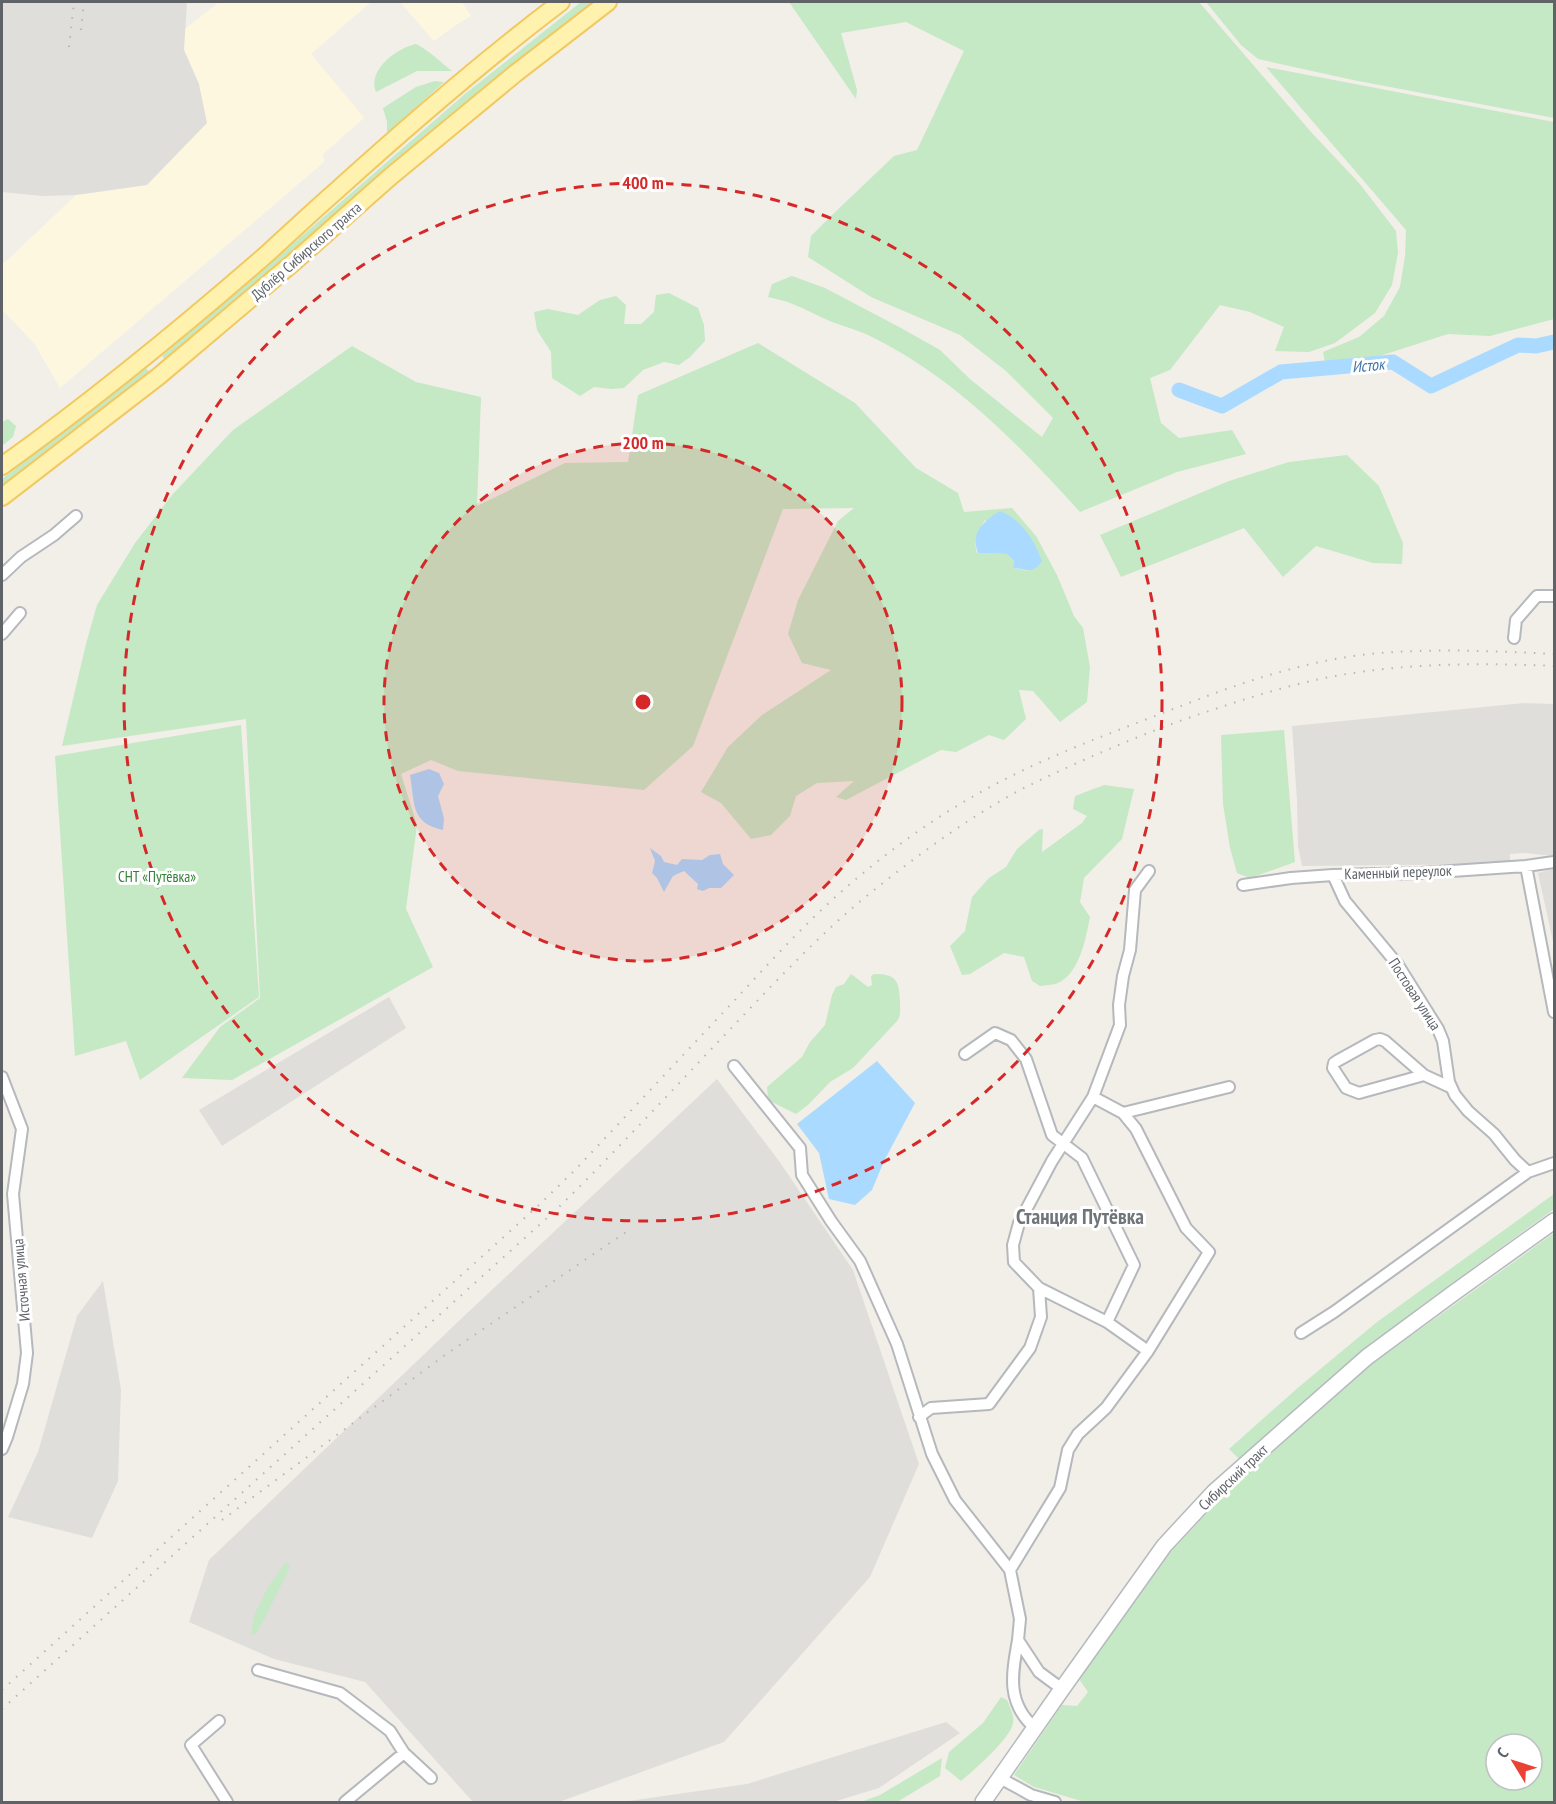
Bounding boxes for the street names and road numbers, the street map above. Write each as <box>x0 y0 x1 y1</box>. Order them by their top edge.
street label: Дублёр Сибирского тракта <box>247 198 365 304</box>
street label: Каменный переулок <box>1344 861 1452 883</box>
street label: Постовая улица <box>1385 954 1445 1034</box>
street label: Источная улица <box>8 1238 34 1322</box>
street label: Сибирский тракт <box>1194 1440 1272 1514</box>

